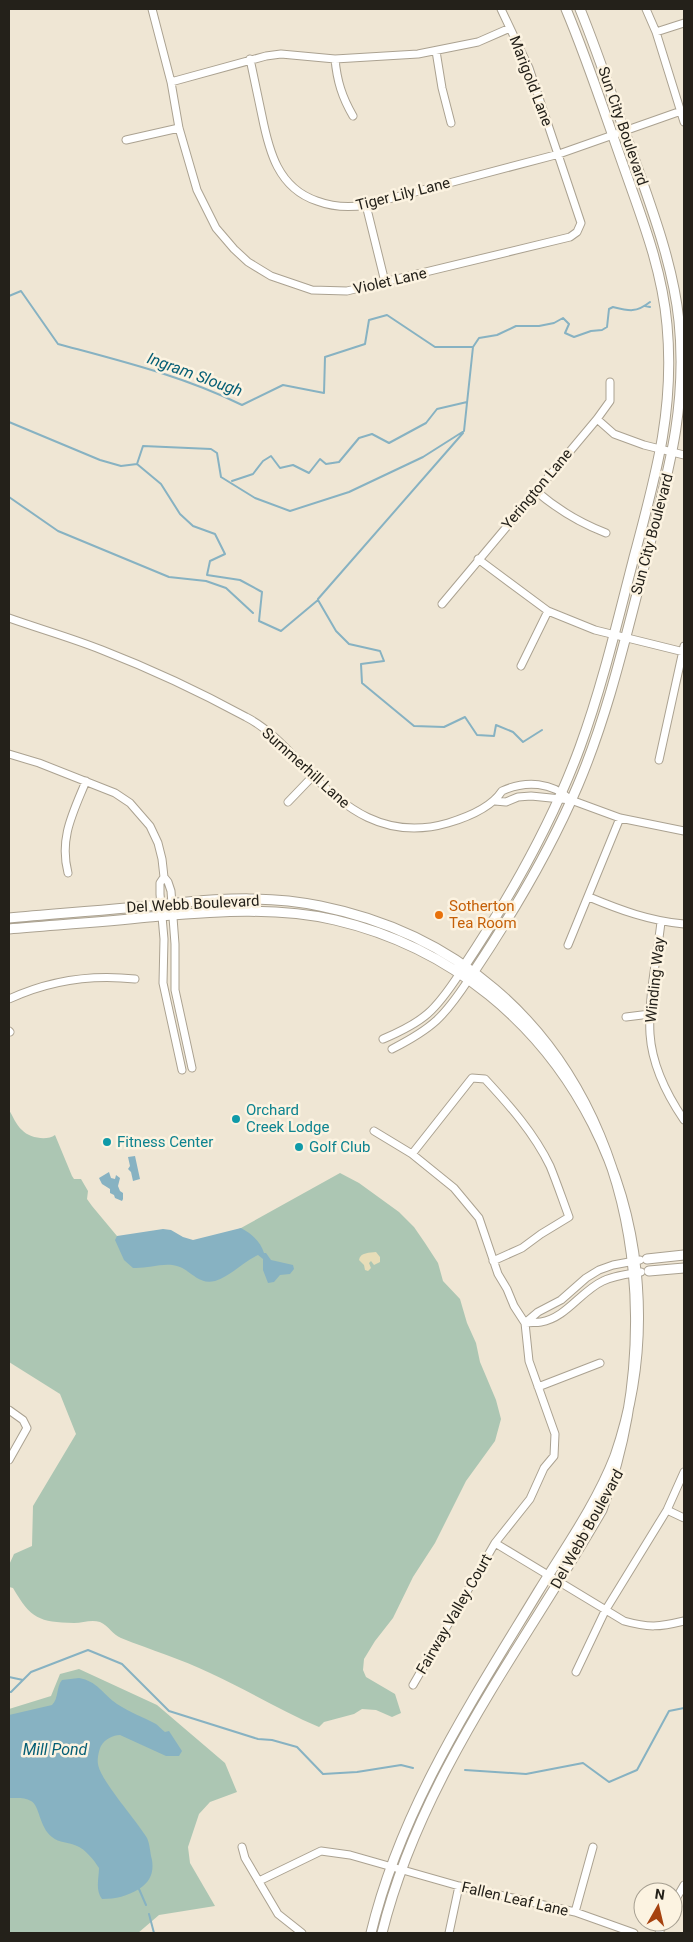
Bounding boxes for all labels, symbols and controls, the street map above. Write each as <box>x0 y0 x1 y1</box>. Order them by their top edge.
street label: Marigold Lane <box>506 33 556 129</box>
street label: Sun City Boulevard <box>594 64 652 188</box>
street label: Tiger Lily Lane <box>354 174 452 214</box>
street label: Violet Lane <box>352 264 428 298</box>
water label: Ingram Slough <box>145 348 245 401</box>
street label: Yerington Lane <box>498 445 576 533</box>
street label: Sun City Boulevard <box>627 471 677 597</box>
street label: Summerhill Lane <box>258 724 354 812</box>
street label: Del Webb Boulevard <box>126 892 260 916</box>
place label: Sotherton Tea Room <box>449 897 517 932</box>
marker: Sotherton Tea Room <box>433 909 445 921</box>
street label: Winding Way <box>642 936 668 1024</box>
place label: Orchard Creek Lodge <box>246 1101 329 1136</box>
marker: Orchard Creek Lodge <box>230 1113 242 1125</box>
place label: Fitness Center <box>117 1133 213 1151</box>
marker: Fitness Center <box>101 1136 113 1148</box>
place label: Golf Club <box>309 1138 370 1156</box>
marker: Golf Club <box>293 1141 305 1153</box>
street label: Del Webb Boulevard <box>547 1466 627 1592</box>
street label: Fairway Valley Court <box>412 1551 496 1677</box>
water label: Mill Pond <box>23 1740 88 1759</box>
street label: Fallen Leaf Lane <box>460 1878 570 1920</box>
north arrow <box>633 1882 683 1932</box>
text: N <box>654 1886 666 1903</box>

